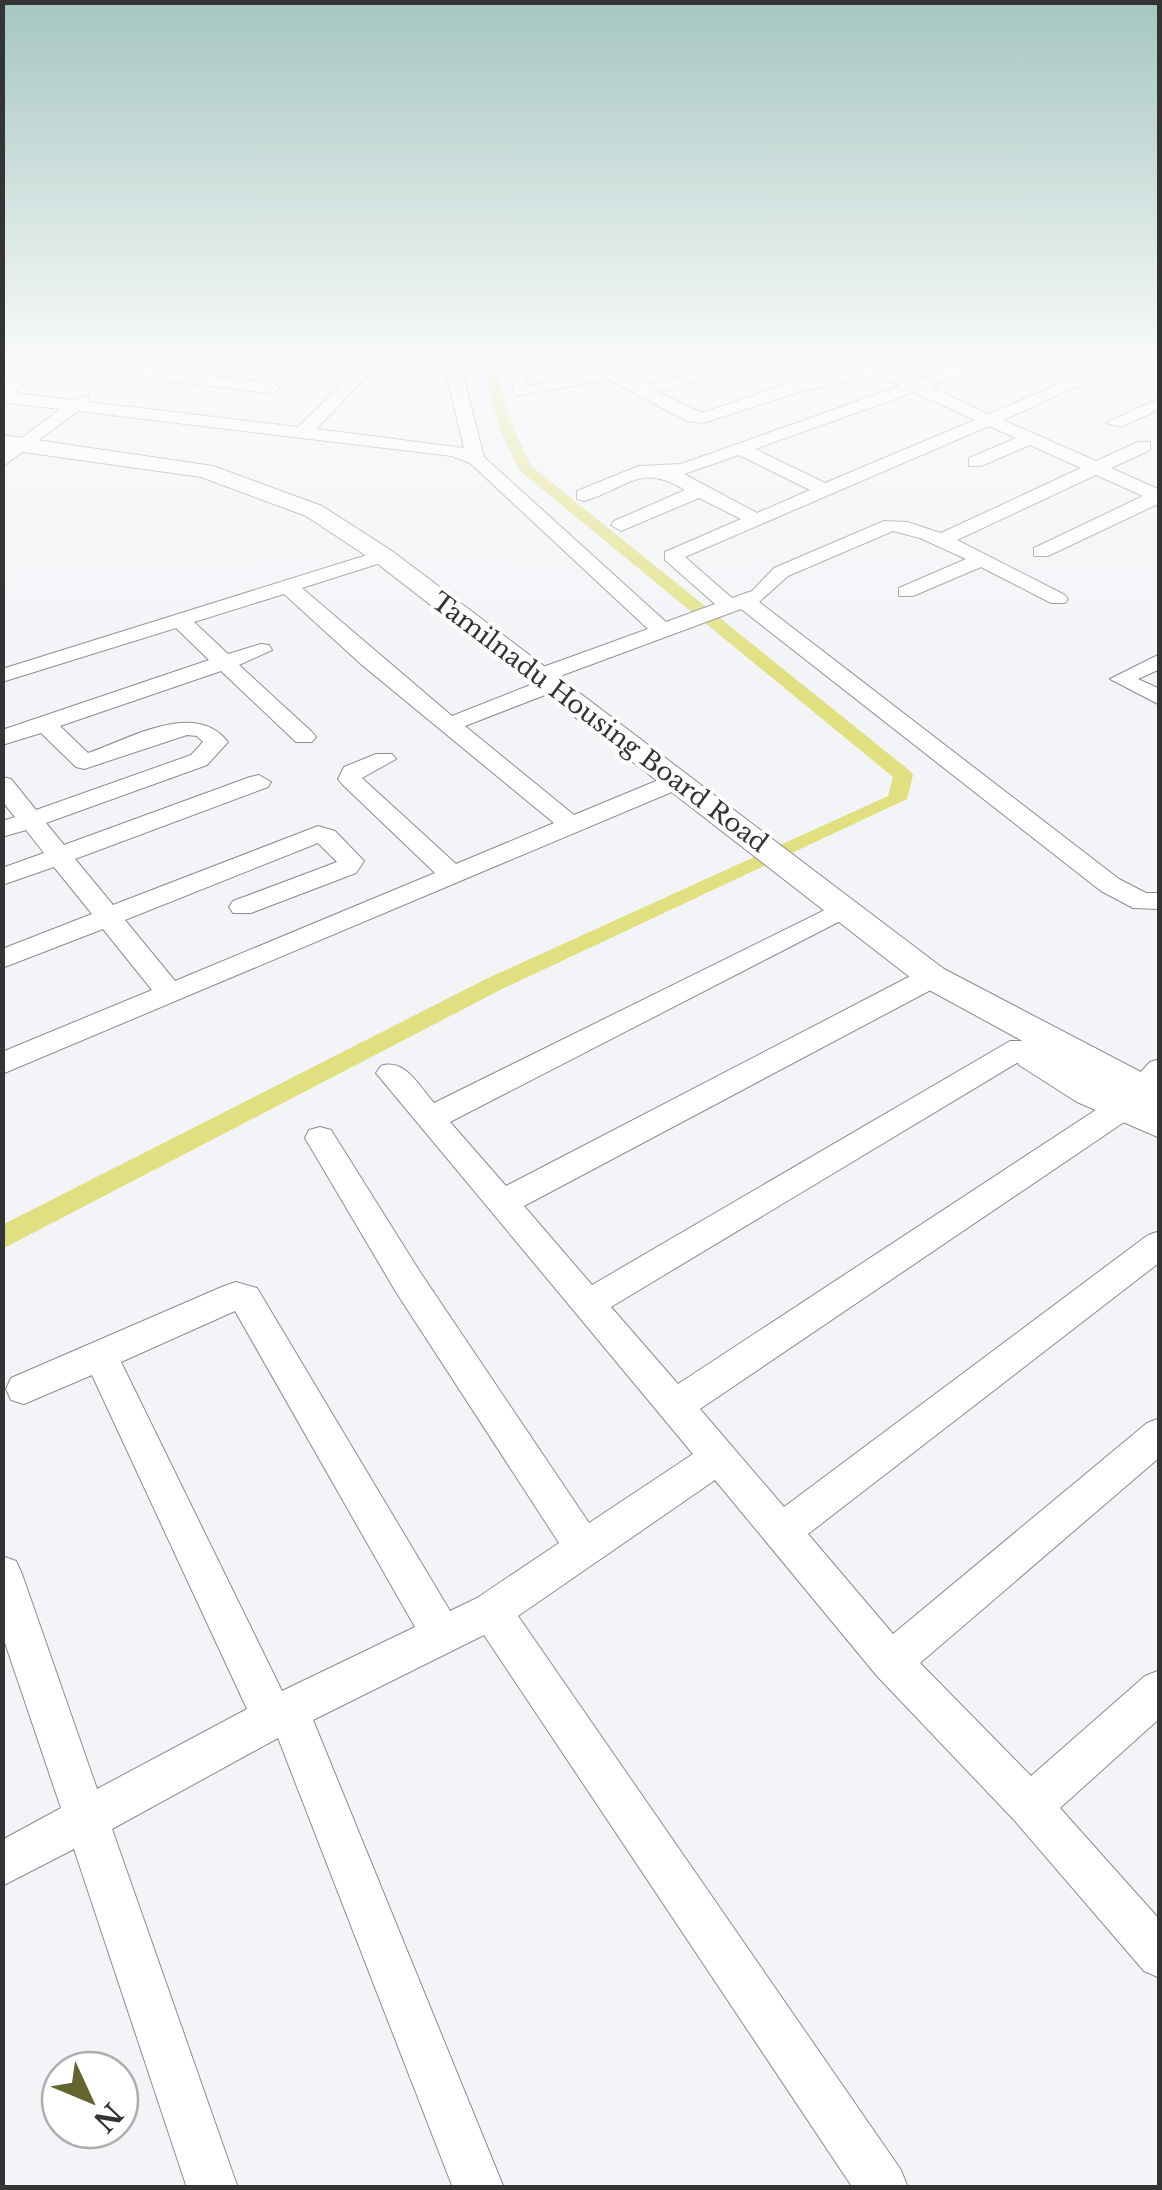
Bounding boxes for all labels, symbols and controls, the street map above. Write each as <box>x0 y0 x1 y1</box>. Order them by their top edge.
street label: Tamilnadu Housing Board Road <box>426 586 774 859</box>
north arrow <box>40 2050 140 2150</box>
text: N <box>86 2095 129 2139</box>

